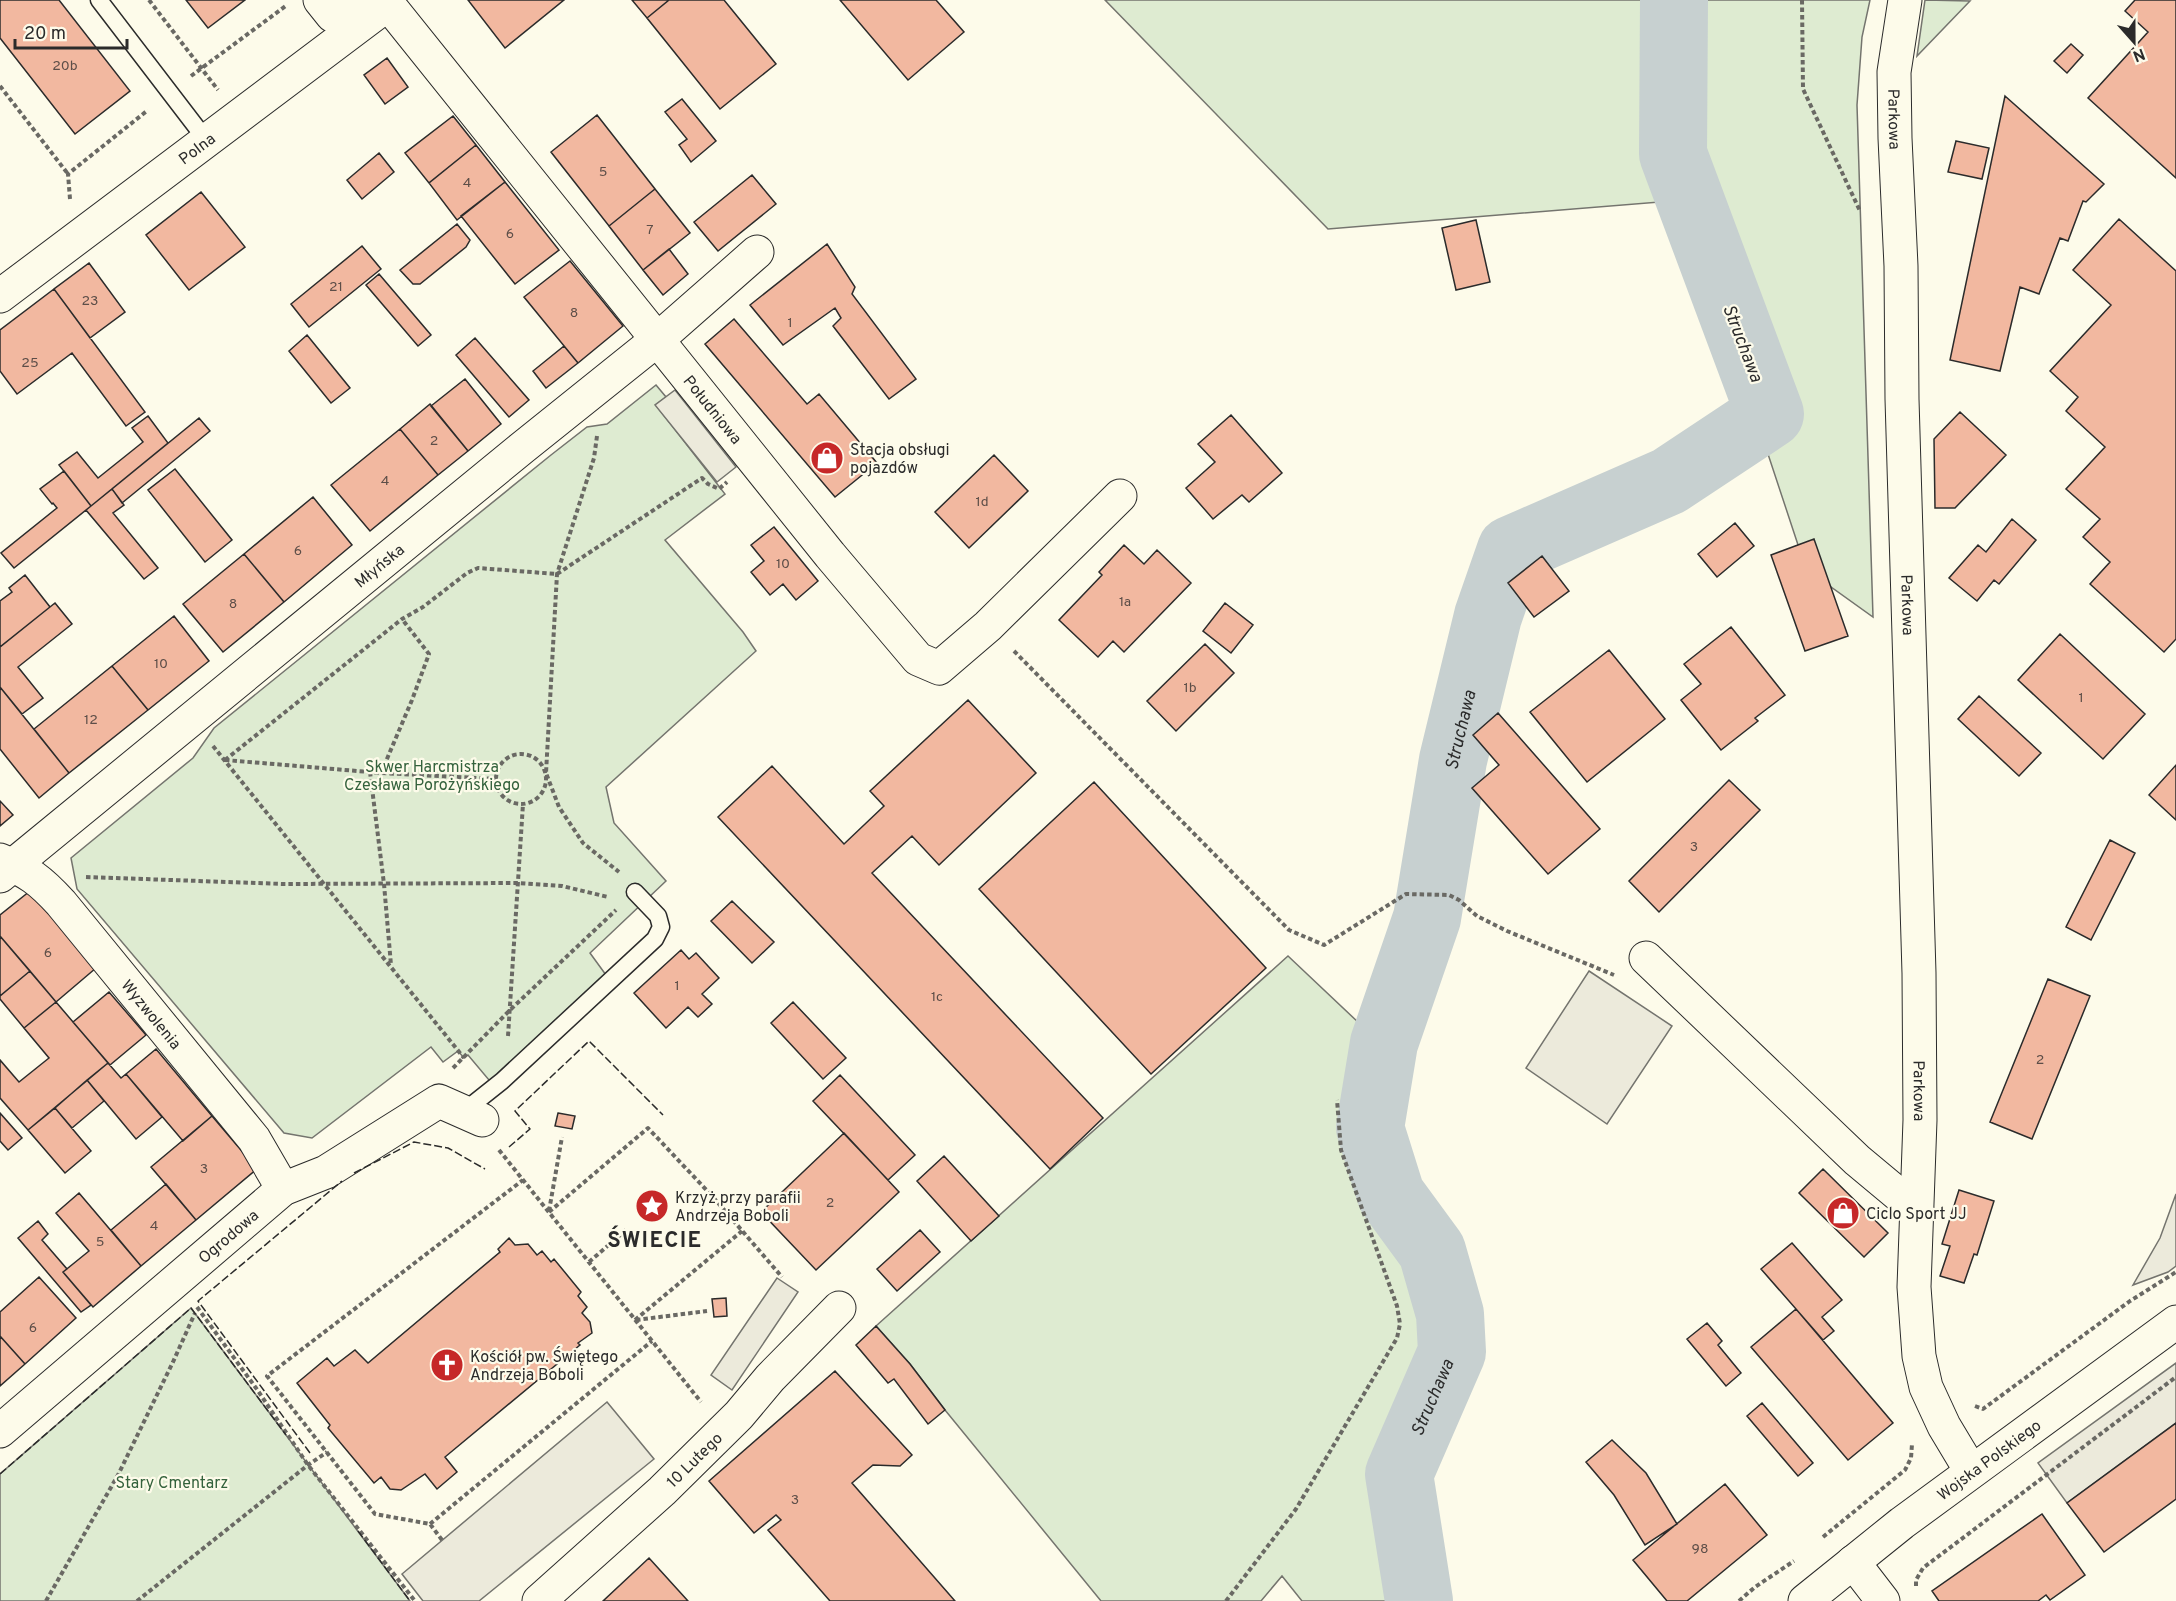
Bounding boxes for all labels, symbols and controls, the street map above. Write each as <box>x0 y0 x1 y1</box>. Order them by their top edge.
scale bar <box>15 12 128 50</box>
north arrow <box>2104 12 2164 72</box>
text: 20 m <box>24 23 66 46</box>
text: N <box>2130 43 2148 66</box>
house number: 20b <box>52 58 78 75</box>
street label: Parkowa <box>1882 89 1904 150</box>
street label: Polna <box>175 129 220 170</box>
house number: 5 <box>599 164 607 181</box>
house number: 4 <box>463 175 471 192</box>
house number: 7 <box>646 222 654 239</box>
house number: 6 <box>506 226 514 243</box>
house number: 21 <box>329 279 343 296</box>
house number: 23 <box>82 293 99 310</box>
water label: Struchawa <box>1716 301 1767 386</box>
house number: 8 <box>570 305 578 322</box>
house number: 1 <box>787 315 793 332</box>
house number: 25 <box>21 355 39 372</box>
street label: Południowa <box>678 372 745 449</box>
house number: 2 <box>430 433 438 450</box>
shop icon: Stacja obsługi pojazdów <box>809 440 845 476</box>
place label: Stacja obsługi pojazdów <box>850 441 950 479</box>
house number: 4 <box>381 473 389 490</box>
house number: 1d <box>975 494 989 511</box>
street label: Młyńska <box>351 541 409 593</box>
house number: 6 <box>294 543 302 560</box>
house number: 10 <box>776 556 790 573</box>
street label: Parkowa <box>1895 574 1917 636</box>
house number: 1a <box>1119 594 1131 611</box>
house number: 8 <box>229 596 237 613</box>
house number: 10 <box>154 656 168 673</box>
house number: 1b <box>1183 680 1197 697</box>
water label: Struchawa <box>1442 688 1483 772</box>
house number: 1 <box>2078 690 2084 707</box>
house number: 12 <box>84 712 98 729</box>
park label: Skwer Harcmistrza Czesława Porożyńskiego <box>344 758 520 796</box>
house number: 3 <box>1690 839 1698 856</box>
house number: 6 <box>44 945 52 962</box>
street label: Wyzwolenia <box>116 976 185 1054</box>
house number: 1 <box>674 978 680 995</box>
house number: 1c <box>931 989 943 1006</box>
house number: 2 <box>2036 1052 2044 1069</box>
street label: Parkowa <box>1908 1060 1928 1121</box>
house number: 3 <box>200 1161 208 1178</box>
place icon: Krzyż przy parafii Andrzeja Boboli <box>634 1188 670 1224</box>
place label: Krzyż przy parafii Andrzeja Boboli <box>675 1189 801 1227</box>
house number: 2 <box>826 1195 834 1212</box>
shop icon: Ciclo Sport JJ <box>1825 1195 1861 1231</box>
place label: Ciclo Sport JJ <box>1866 1205 1967 1225</box>
street label: Ogrodowa <box>195 1206 264 1269</box>
house number: 4 <box>150 1218 158 1235</box>
district label: ŚWIECIE <box>607 1225 703 1255</box>
house number: 5 <box>96 1234 104 1251</box>
house number: 6 <box>29 1320 37 1337</box>
place label: Kościół pw. Świętego Andrzeja Boboli <box>470 1346 618 1386</box>
church icon: Kościół pw. Świętego Andrzeja Boboli <box>429 1347 465 1383</box>
water label: Struchawa <box>1407 1356 1461 1440</box>
street label: Wojska Polskiego <box>1934 1416 2046 1506</box>
street label: 10 Lutego <box>663 1429 728 1493</box>
park label: Stary Cmentarz <box>116 1474 228 1494</box>
house number: 3 <box>791 1492 799 1509</box>
house number: 98 <box>1692 1541 1708 1558</box>

